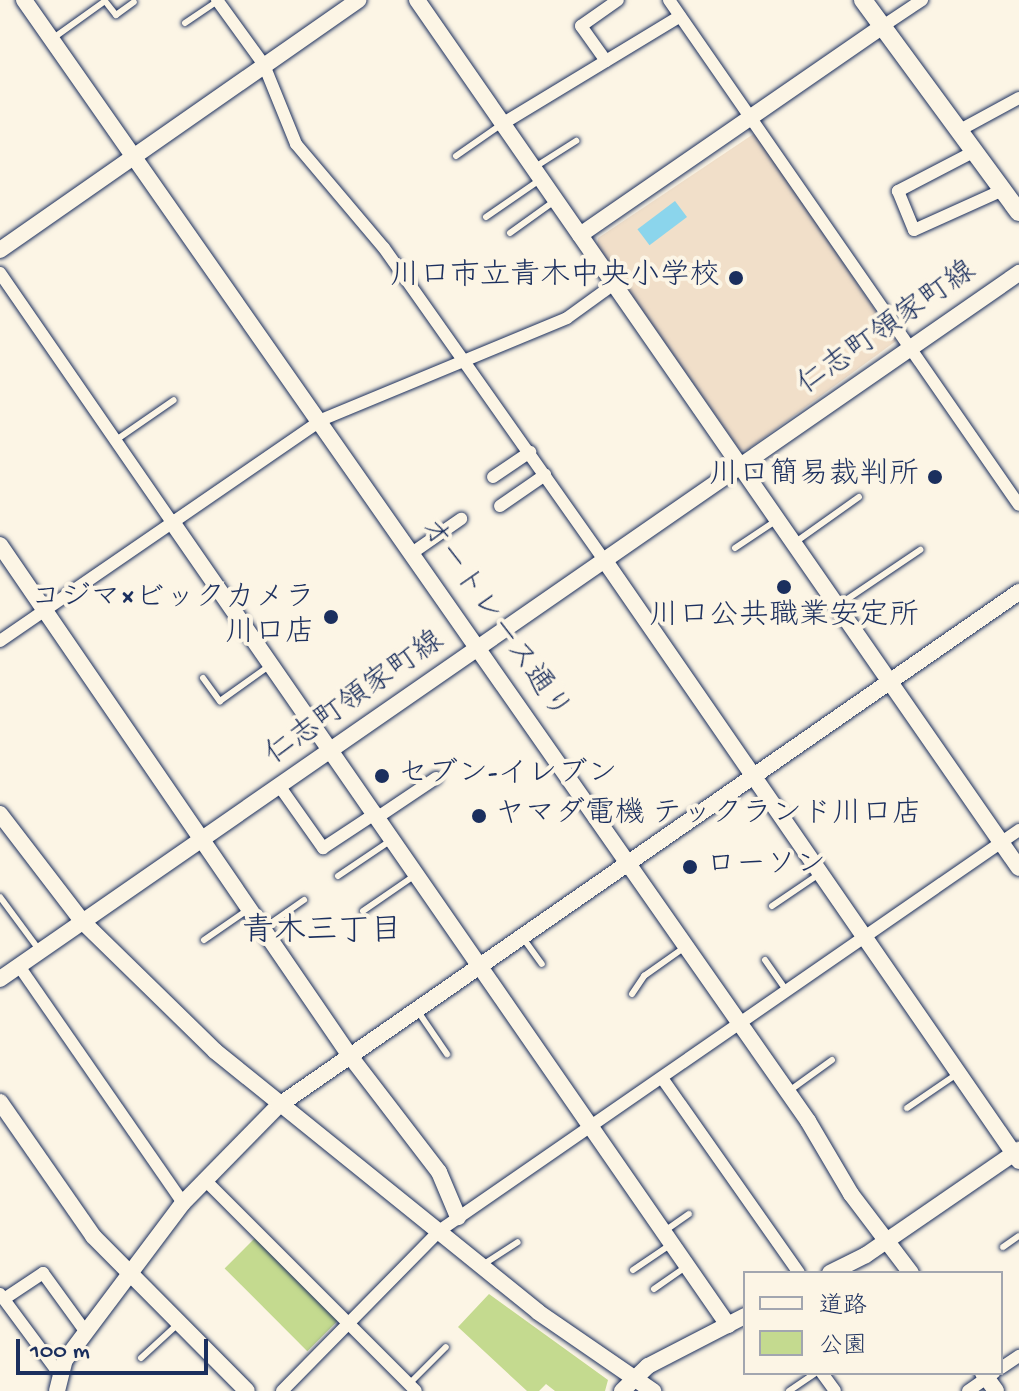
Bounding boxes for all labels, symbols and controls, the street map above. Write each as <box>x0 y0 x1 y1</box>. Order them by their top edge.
street label: 仁志町領家町線 <box>792 255 984 405</box>
place label: 川口市立青木中央小学校 <box>390 260 720 296</box>
marker: 川口市立青木中央小学校 <box>727 269 745 287</box>
place label: 川口簡易裁判所 <box>709 459 919 495</box>
marker: 川口簡易裁判所 <box>926 468 944 486</box>
street label: オートレース通り <box>409 511 577 729</box>
marker: 川口公共職業安定所 <box>775 578 793 596</box>
place label: コジマ×ビックカメラ 川口店 <box>31 582 315 652</box>
place label: 川口公共職業安定所 <box>649 600 919 636</box>
marker: コジマ×ビックカメラ 川口店 <box>322 608 340 626</box>
street label: 仁志町領家町線 <box>260 625 452 775</box>
place label: セブン-イレブン <box>398 758 617 794</box>
marker: セブン-イレブン <box>373 767 391 785</box>
place label: ヤマダ電機 テックランド川口店 <box>495 798 922 834</box>
marker: ヤマダ電機 テックランド川口店 <box>470 807 488 825</box>
place label: ローソン <box>706 849 826 885</box>
marker: ローソン <box>681 858 699 876</box>
district label: 青木三丁目 <box>242 914 402 952</box>
legend <box>743 1271 1003 1375</box>
text: 道路 <box>819 1293 867 1322</box>
scale bar <box>20 1323 212 1373</box>
text: 公園 <box>819 1333 867 1362</box>
text: 100 m <box>30 1338 90 1367</box>

